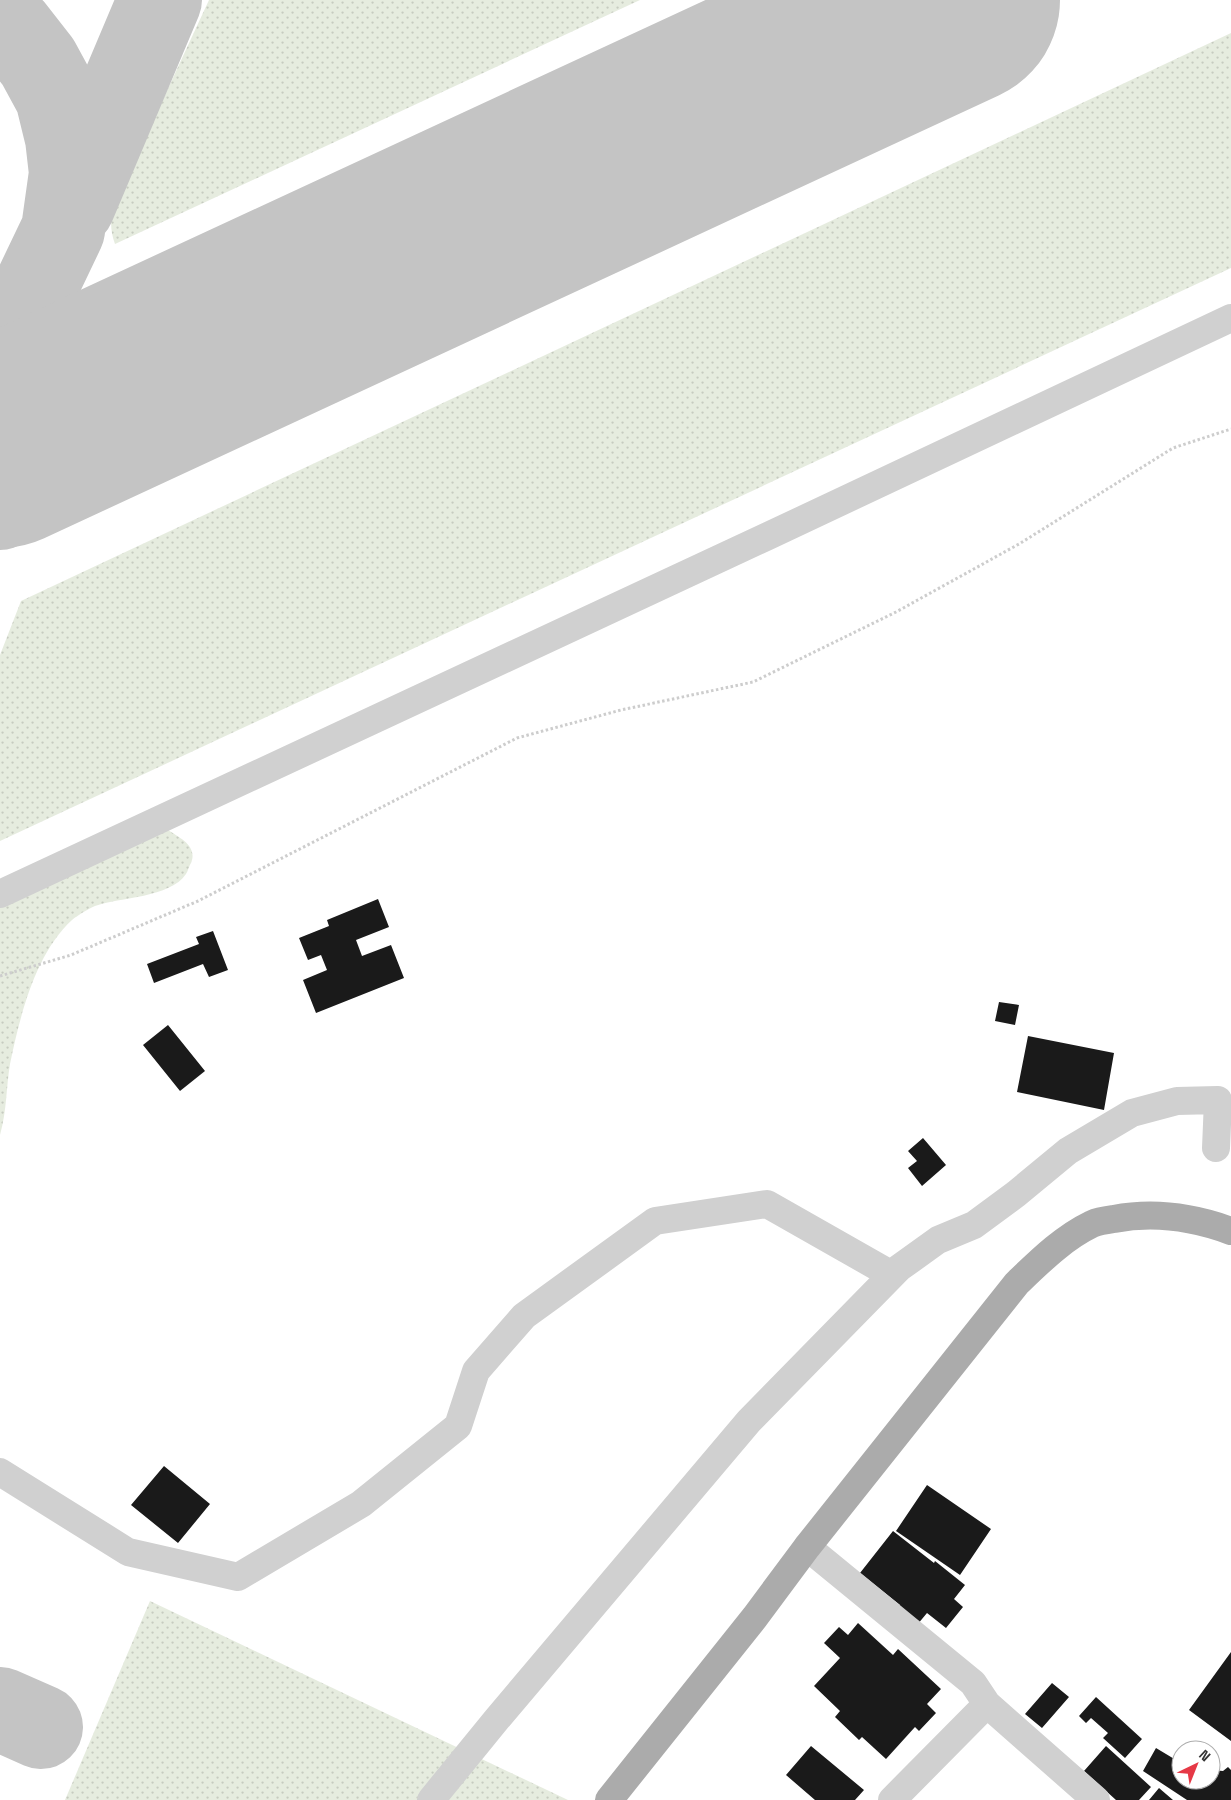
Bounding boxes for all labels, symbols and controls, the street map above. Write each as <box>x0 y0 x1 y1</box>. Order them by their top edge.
north arrow <box>1171 1740 1221 1790</box>
text: N <box>1195 1746 1214 1765</box>

